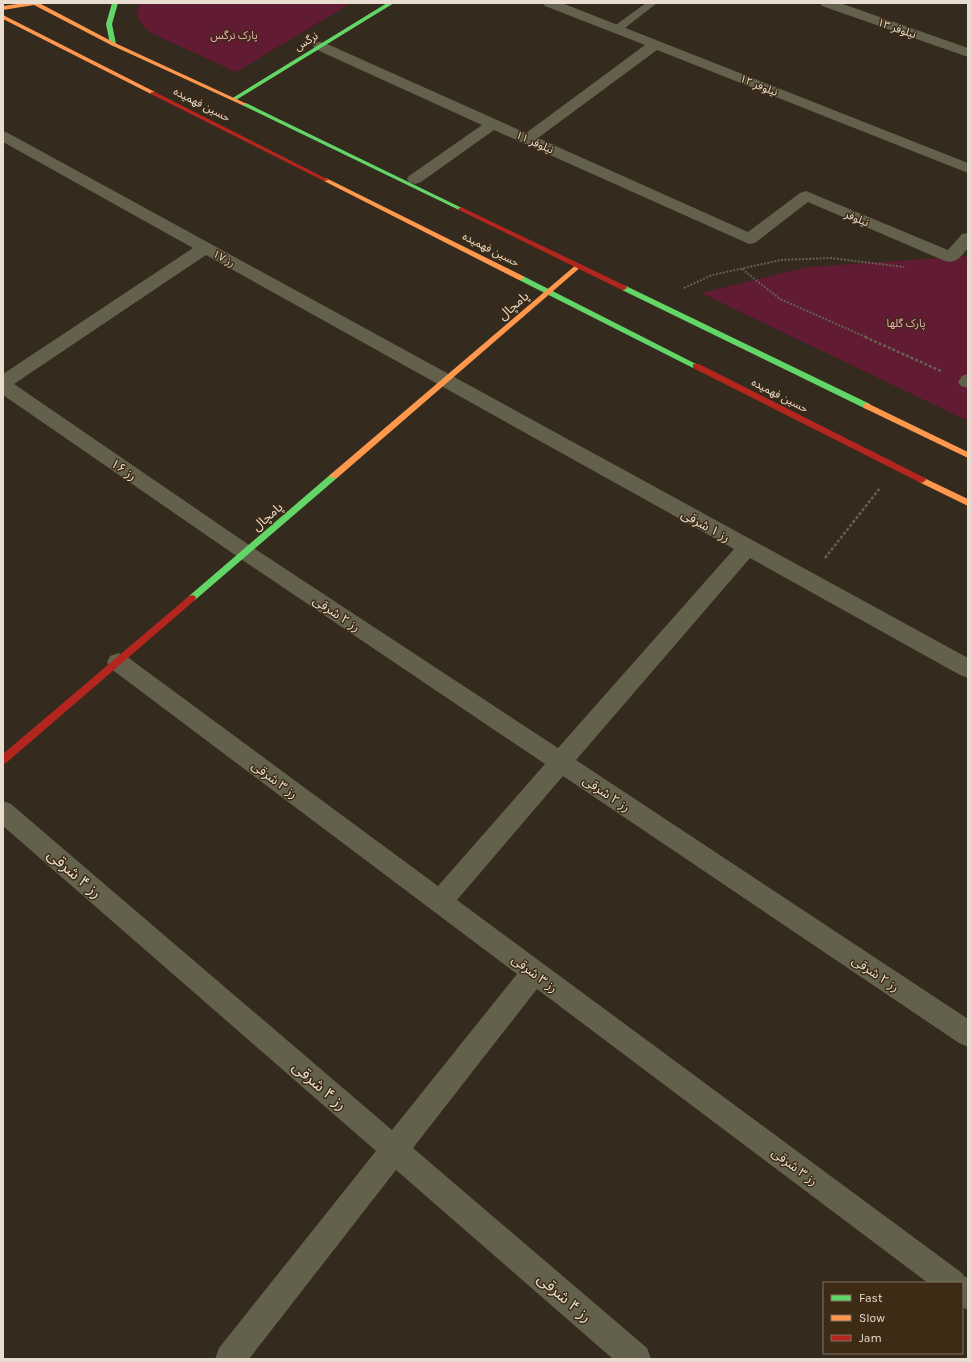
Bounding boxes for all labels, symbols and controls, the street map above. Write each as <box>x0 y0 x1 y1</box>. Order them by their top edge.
street label: نیلوفر ۱۳ <box>876 16 918 41</box>
park label: پارک نرگس <box>210 29 258 43</box>
street label: نرگس <box>292 29 320 54</box>
street label: نیلوفر ۱۲ <box>738 72 780 99</box>
street label: حسین فهمیده <box>171 85 233 125</box>
street label: نیلوفر ۱۱ <box>514 128 556 157</box>
street label: نیلوفر <box>842 207 871 229</box>
street label: حسین فهمیده <box>460 230 522 270</box>
street label: رز ۱۷ <box>210 247 237 270</box>
street label: پامچال <box>495 288 533 324</box>
park label: پارک گلها <box>887 317 925 331</box>
street label: حسین فهمیده <box>749 376 811 416</box>
street label: رز ۱۶ <box>108 456 139 483</box>
street label: پامچال <box>249 499 287 535</box>
street label: رز ۱ شرقی <box>678 506 733 546</box>
street label: رز ۲ شرقی <box>310 592 363 635</box>
street label: رز ۳ شرقی <box>248 757 301 802</box>
street label: رز ۲ شرقی <box>580 772 633 815</box>
street label: رز ۴ شرقی <box>44 845 106 902</box>
street label: رز ۳ شرقی <box>508 951 561 996</box>
street label: رز ۲ شرقی <box>849 952 902 995</box>
street label: رز ۴ شرقی <box>289 1057 351 1114</box>
street label: رز ۳ شرقی <box>768 1144 821 1189</box>
street label: رز ۴ شرقی <box>534 1269 596 1326</box>
legend <box>823 1282 963 1354</box>
text: Fast <box>859 1291 883 1305</box>
text: Slow <box>859 1311 885 1325</box>
text: Jam <box>859 1331 882 1345</box>

